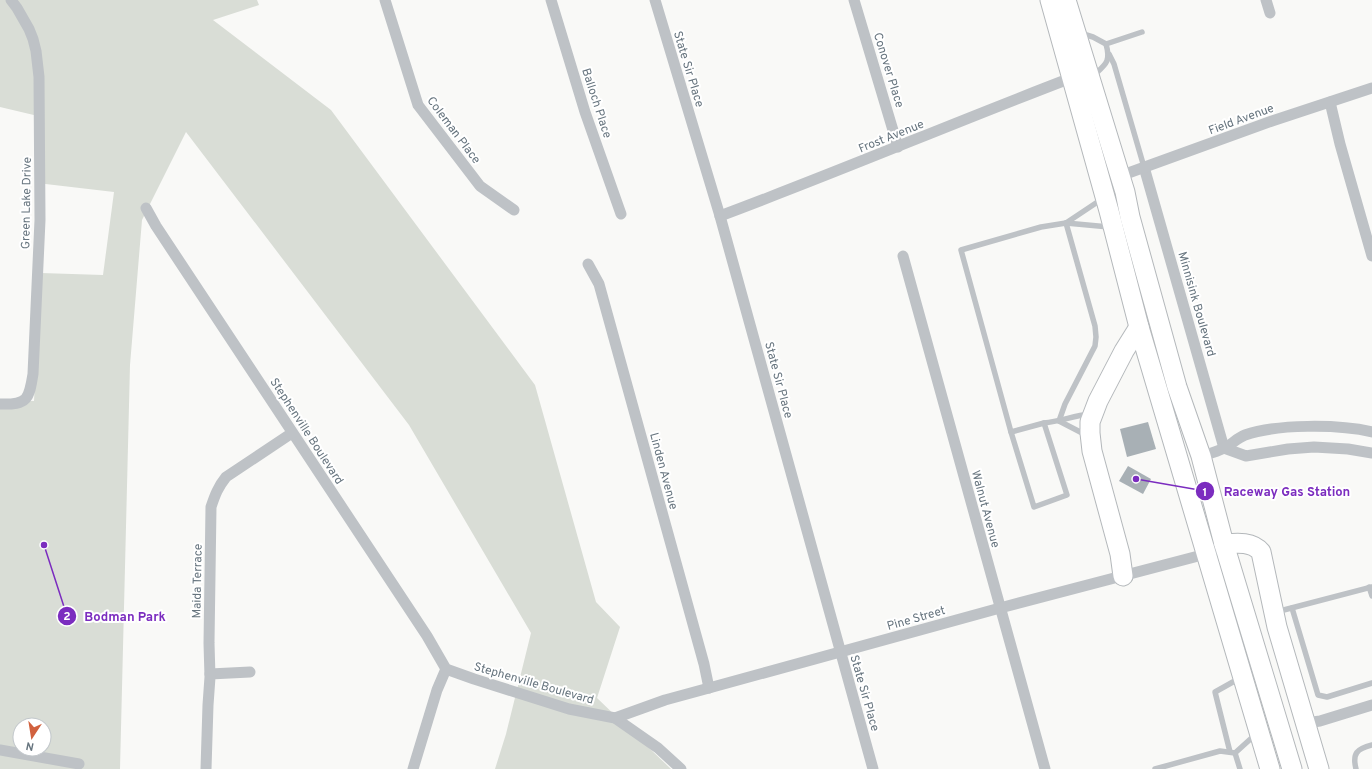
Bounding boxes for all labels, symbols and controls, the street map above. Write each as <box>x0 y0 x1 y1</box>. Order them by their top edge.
street label: State Sir Place <box>669 29 707 109</box>
street label: Conover Place <box>869 31 907 110</box>
street label: Balloch Place <box>577 66 615 140</box>
street label: Coleman Place <box>423 94 484 167</box>
street label: Field Avenue <box>1206 101 1276 139</box>
street label: Frost Avenue <box>856 117 926 157</box>
street label: Green Lake Drive <box>18 157 36 249</box>
street label: Minnisink Boulevard <box>1173 250 1219 359</box>
street label: State Sir Place <box>760 340 796 420</box>
street label: Stephenville Boulevard <box>266 375 347 488</box>
street label: Linden Avenue <box>645 431 681 512</box>
street label: Walnut Avenue <box>967 469 1003 550</box>
callout: Raceway Gas Station <box>1195 479 1358 504</box>
text: 1 <box>1203 485 1207 501</box>
text: Raceway Gas Station <box>1224 485 1350 501</box>
street label: Maida Terrace <box>189 544 207 618</box>
street label: Pine Street <box>885 603 947 635</box>
callout: Bodman Park <box>57 604 174 629</box>
text: 2 <box>63 609 71 625</box>
text: Bodman Park <box>84 610 166 626</box>
street label: State Sir Place <box>845 653 883 733</box>
street label: Stephenville Boulevard <box>472 659 596 709</box>
north arrow <box>12 717 52 757</box>
text: N <box>25 738 35 753</box>

